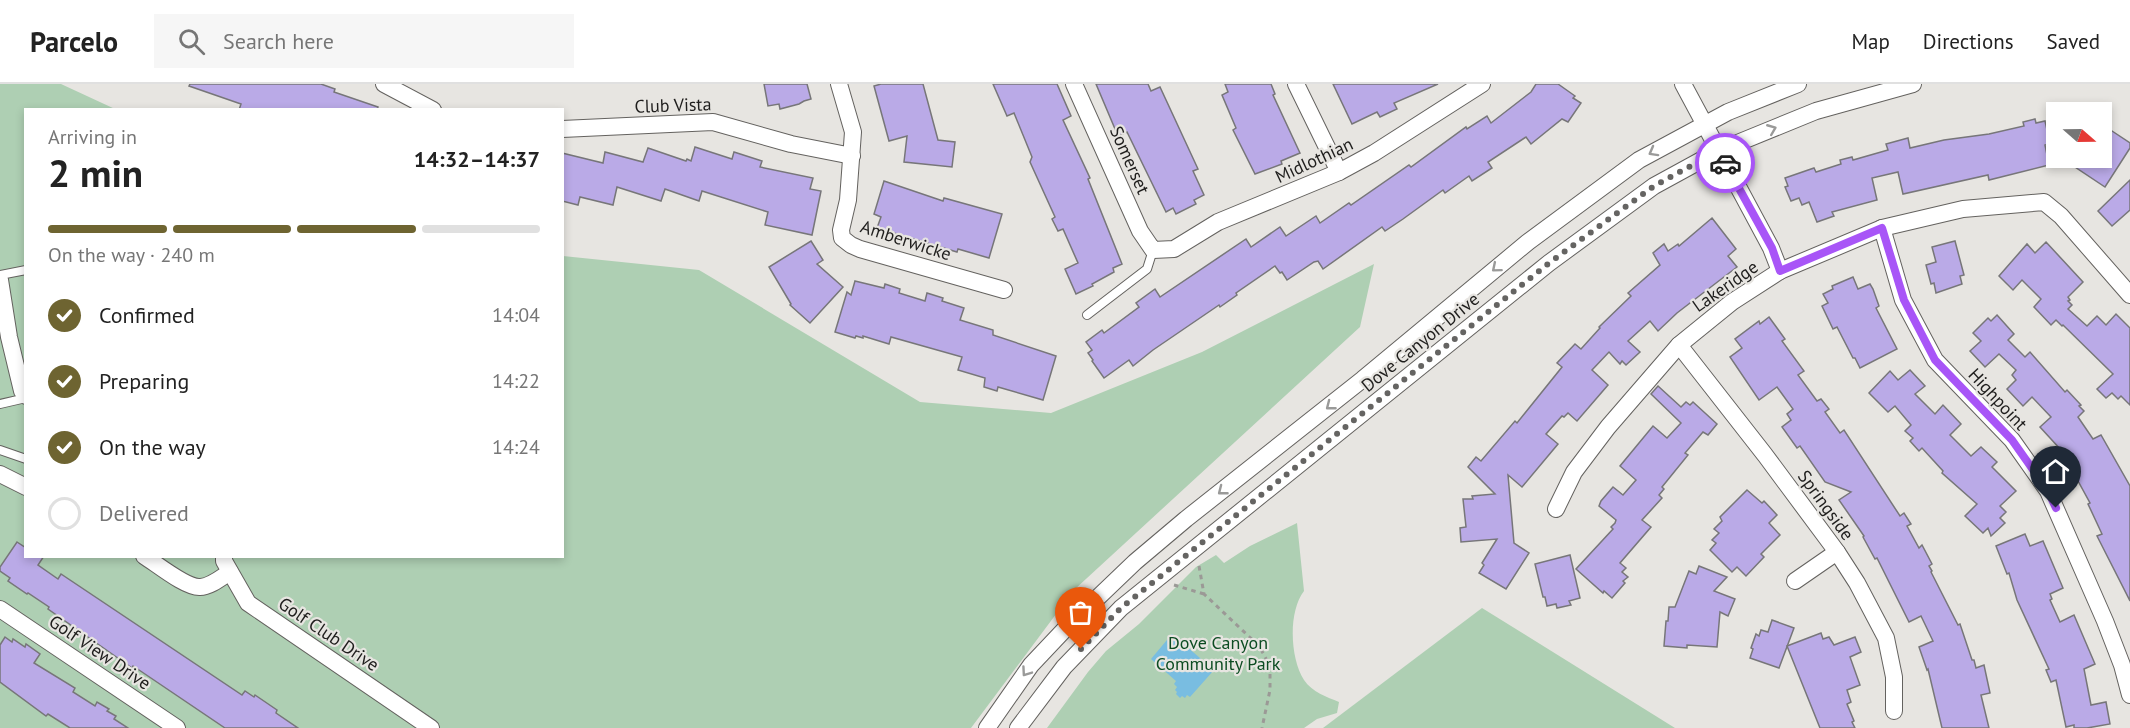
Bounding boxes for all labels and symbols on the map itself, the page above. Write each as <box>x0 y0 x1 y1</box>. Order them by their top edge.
street label: Club Vista <box>634 92 712 118</box>
north arrow <box>2046 102 2112 168</box>
street label: Somerset <box>1105 122 1155 198</box>
one-way arrow <box>1766 124 1777 136</box>
street label: Midlothian <box>1271 132 1357 188</box>
courier <box>1695 133 1755 193</box>
one-way arrow <box>1649 145 1659 157</box>
street label: Amberwicke <box>858 215 954 265</box>
street label: Lakeridge <box>1688 255 1762 317</box>
one-way arrow <box>1492 261 1503 272</box>
street label: Dove Canyon Drive <box>1356 287 1484 397</box>
street label: Highpoint <box>1963 363 2033 435</box>
one-way arrow <box>1325 398 1336 409</box>
pin <box>2030 446 2081 508</box>
street label: Springside <box>1793 465 1859 545</box>
one-way arrow <box>1218 483 1229 494</box>
pin <box>1055 587 1106 649</box>
street label: Golf Club Drive <box>274 592 384 676</box>
street label: Golf View Drive <box>45 610 155 694</box>
park label: Dove Canyon Community Park <box>1156 631 1281 675</box>
one-way arrow <box>1022 666 1033 677</box>

